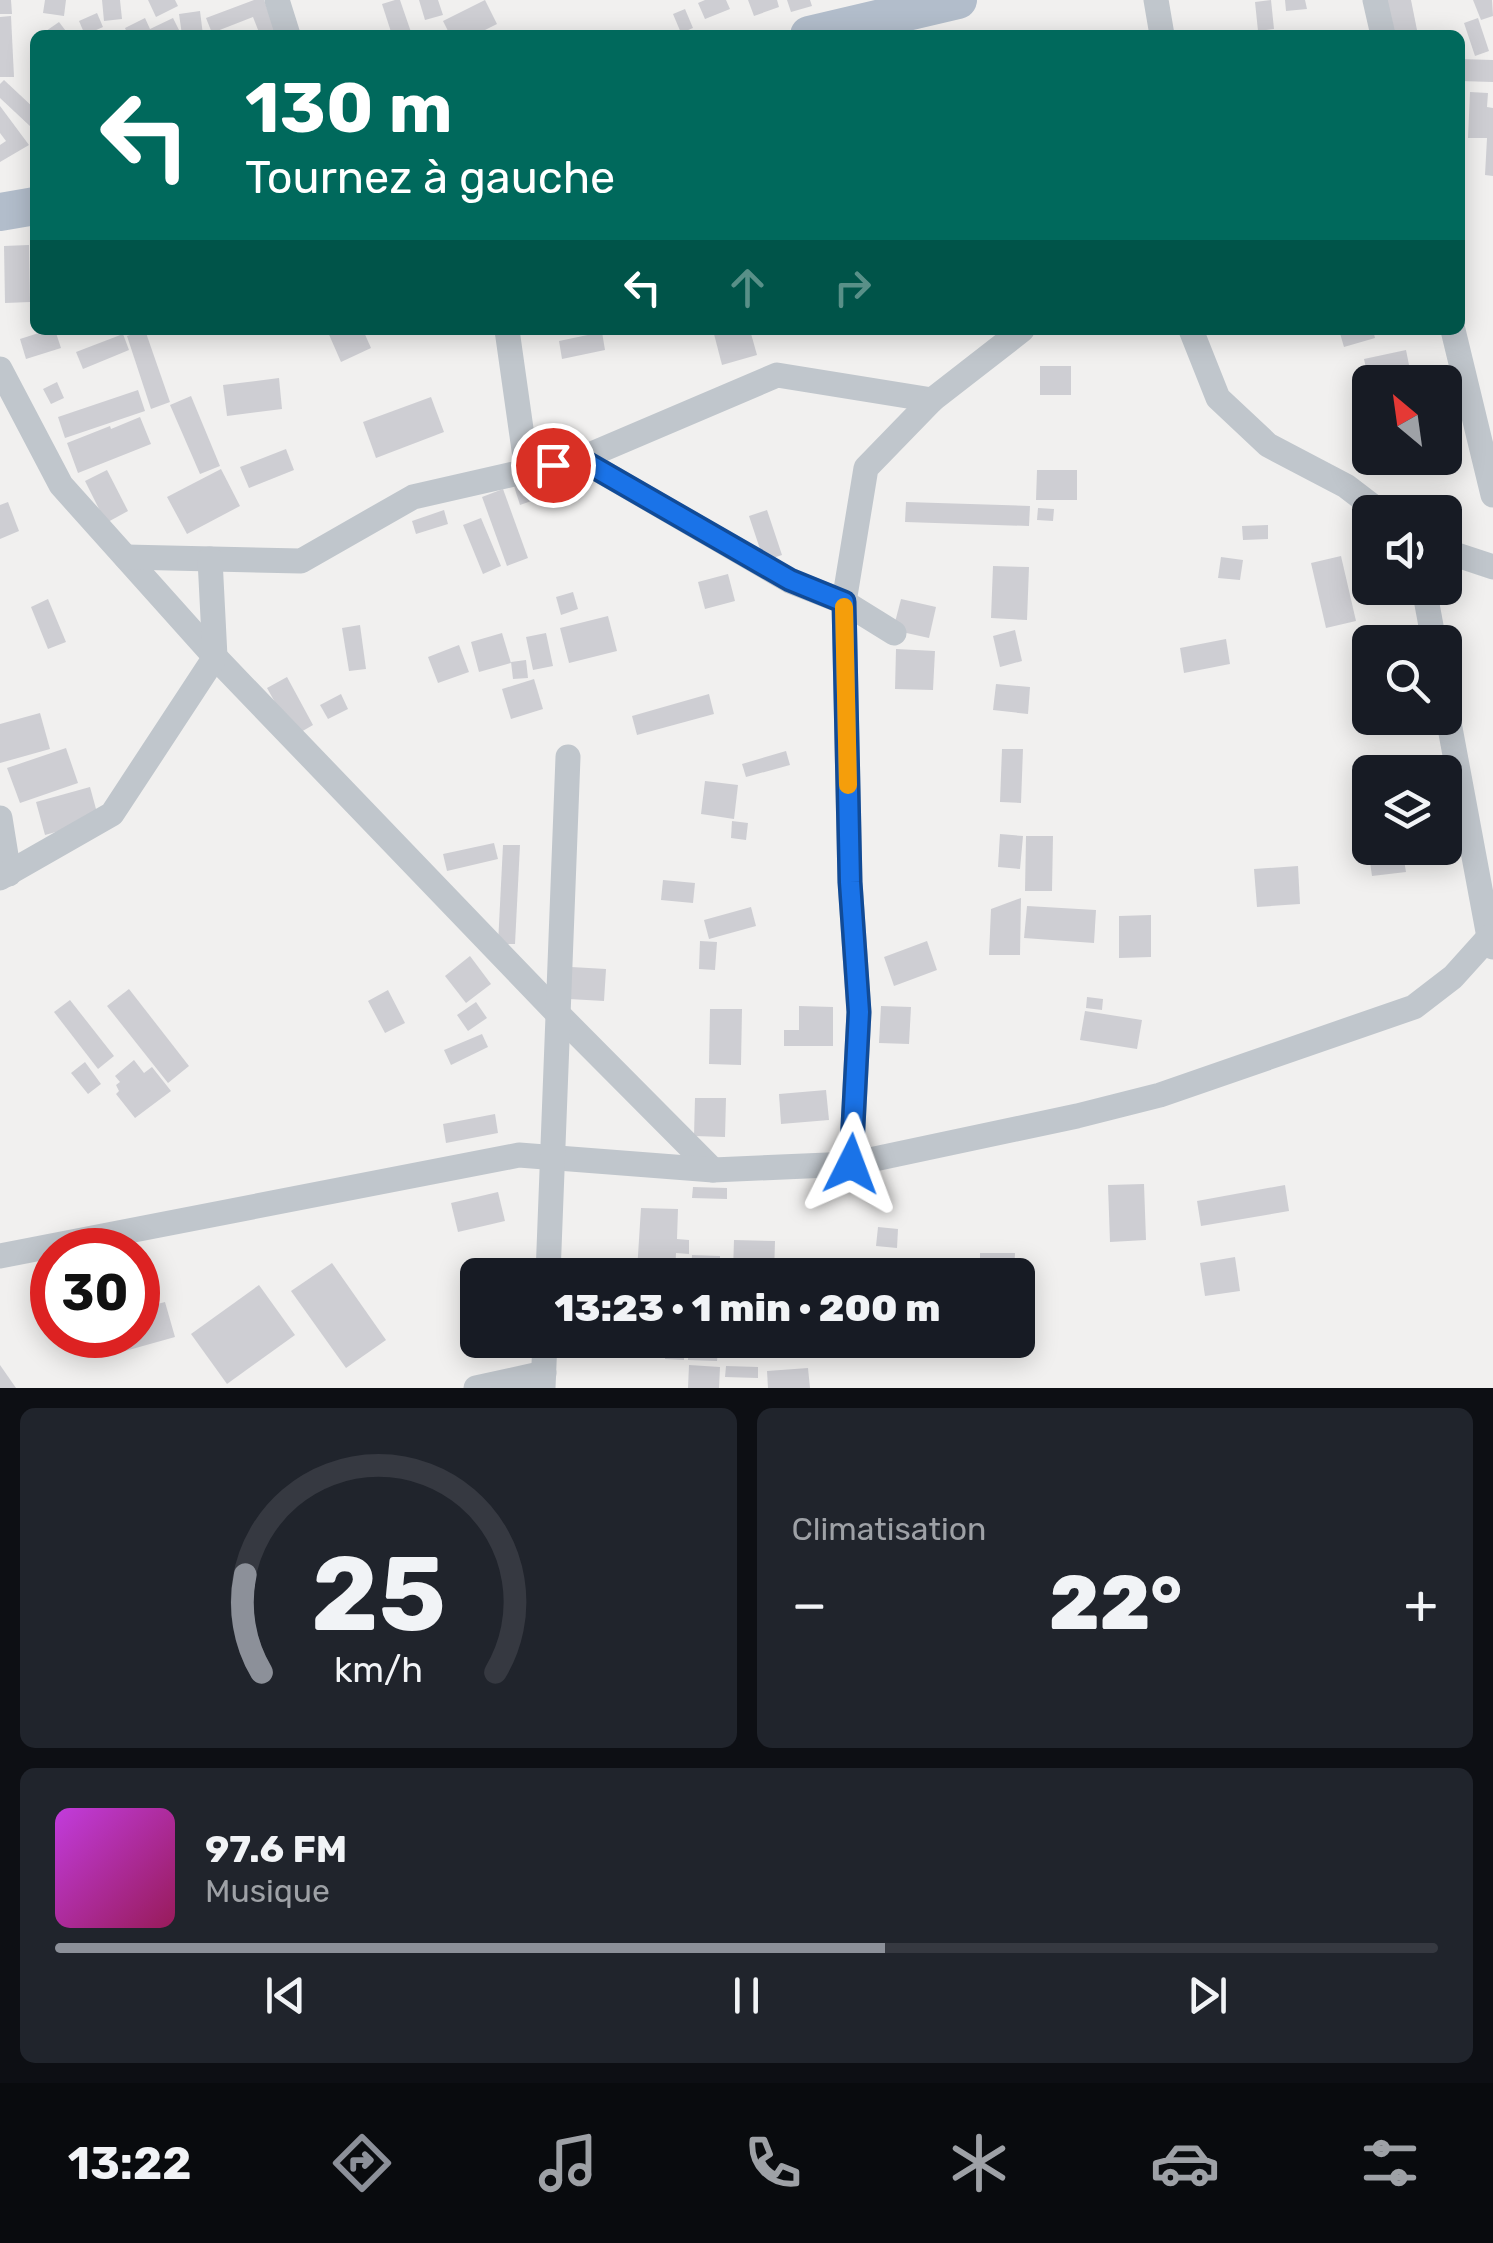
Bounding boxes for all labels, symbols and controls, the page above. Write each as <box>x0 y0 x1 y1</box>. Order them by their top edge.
text: 130 m <box>245 67 453 150</box>
icon: left <box>80 70 210 200</box>
text: Tournez à gauche <box>245 151 615 204</box>
icon: left <box>615 260 670 315</box>
icon: ahead <box>720 260 775 315</box>
icon: right <box>825 260 880 315</box>
north arrow <box>1352 365 1462 475</box>
map controls <box>1352 365 1462 865</box>
pin <box>511 423 596 508</box>
icon: arrive <box>526 438 581 493</box>
button: sound <box>1352 495 1462 605</box>
button: search <box>1352 625 1462 735</box>
button: layers <box>1352 755 1462 865</box>
position arrow <box>799 1112 903 1216</box>
speed limit sign: 30 <box>30 1228 160 1358</box>
text: 13:23 · 1 min · 200 m <box>555 1285 940 1331</box>
text: Climatisation <box>792 1510 986 1548</box>
text: 25 <box>311 1533 446 1656</box>
text: 22° <box>1049 1559 1182 1648</box>
text: − <box>792 1572 827 1637</box>
text: + <box>1404 1572 1438 1637</box>
text: km/h <box>334 1649 423 1691</box>
text: 97.6 FM <box>205 1826 347 1872</box>
text: Musique <box>205 1872 330 1910</box>
icon: previous <box>258 1968 313 2023</box>
icon: pause <box>719 1968 774 2023</box>
icon: next <box>1180 1968 1235 2023</box>
icon: directions <box>327 2128 397 2198</box>
icon: music <box>533 2128 603 2198</box>
icon: phone <box>738 2128 808 2198</box>
icon: climate <box>944 2128 1014 2198</box>
icon: car <box>1150 2128 1220 2198</box>
icon: filters <box>1355 2128 1425 2198</box>
text: 13:22 <box>68 2137 191 2190</box>

